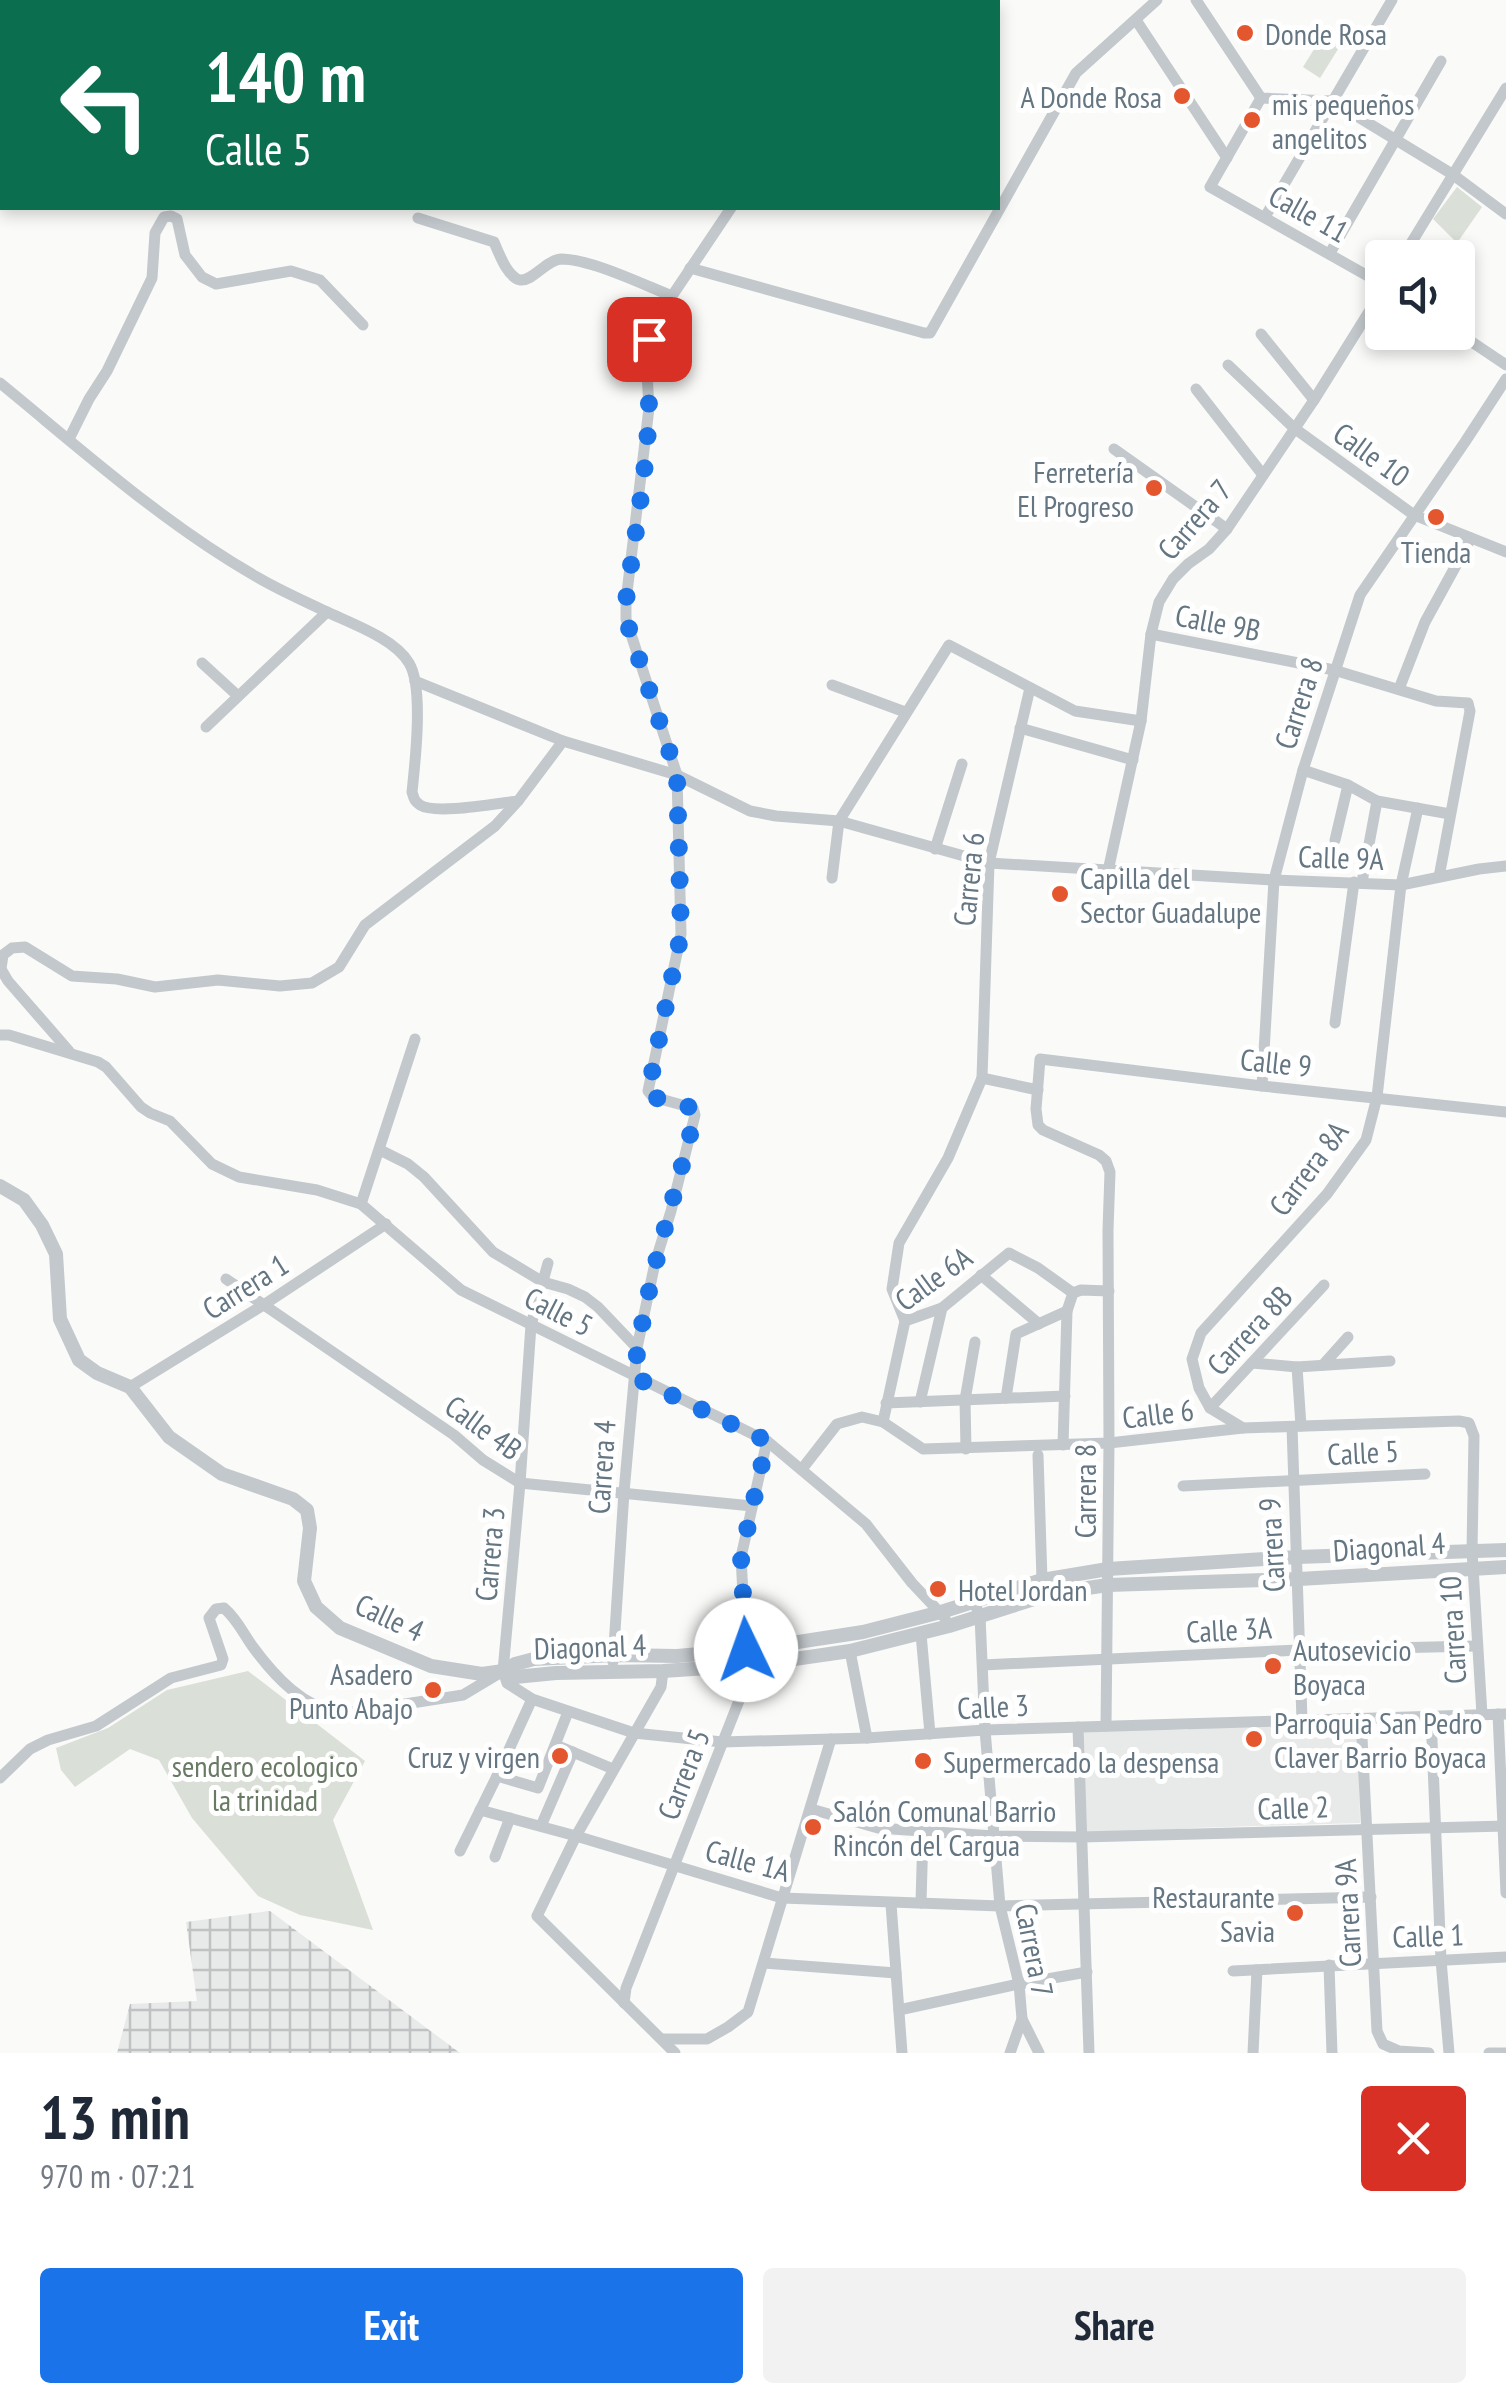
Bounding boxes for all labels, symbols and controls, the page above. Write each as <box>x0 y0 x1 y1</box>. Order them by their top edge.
place label: Donde Rosa <box>1265 14 1387 53</box>
marker: Donde Rosa <box>1234 22 1256 44</box>
text: 140 m <box>205 31 366 121</box>
icon: left <box>40 40 170 170</box>
place label: A Donde Rosa <box>1020 77 1162 116</box>
place label: mis pequeños angelitos <box>1272 84 1414 157</box>
marker: A Donde Rosa <box>1171 85 1193 107</box>
marker: mis pequeños angelitos <box>1241 109 1263 131</box>
text: Calle 5 <box>205 119 312 177</box>
street label: Calle 11 <box>1262 175 1356 251</box>
map controls <box>1365 240 1475 350</box>
button: sound <box>1365 240 1475 350</box>
pin <box>607 297 692 382</box>
icon: arrive <box>622 312 677 367</box>
street label: Calle 10 <box>1326 413 1418 495</box>
place label: Ferretería El Progreso <box>1017 452 1134 525</box>
street label: Carrera 7 <box>1148 471 1240 567</box>
marker: Ferretería El Progreso <box>1143 477 1165 499</box>
marker: Tienda <box>1425 506 1447 528</box>
place label: Tienda <box>1401 532 1471 571</box>
street label: Calle 9B <box>1172 595 1264 649</box>
street label: Carrera 8 <box>1265 652 1331 754</box>
street label: Carrera 6 <box>944 830 992 928</box>
street label: Calle 9A <box>1297 836 1385 878</box>
place label: Capilla del Sector Guadalupe <box>1080 858 1261 931</box>
marker: Capilla del Sector Guadalupe <box>1049 883 1071 905</box>
street label: Calle 9 <box>1238 1039 1314 1085</box>
street label: Carrera 8A <box>1260 1112 1357 1223</box>
street label: Calle 6A <box>887 1237 980 1319</box>
street label: Carrera 1 <box>195 1244 295 1328</box>
street label: Calle 5 <box>518 1277 600 1345</box>
street label: Carrera 8B <box>1198 1277 1300 1383</box>
street label: Calle 4B <box>438 1386 530 1468</box>
street label: Calle 6 <box>1120 1389 1196 1437</box>
street label: Carrera 4 <box>578 1419 624 1515</box>
street label: Calle 5 <box>1326 1431 1400 1473</box>
street label: Carrera 8 <box>1065 1444 1104 1538</box>
street label: Carrera 9 <box>1249 1497 1293 1593</box>
street label: Carrera 3 <box>465 1505 513 1603</box>
street label: Diagonal 4 <box>1332 1523 1446 1569</box>
place label: Hotel Jordan <box>958 1570 1087 1609</box>
street label: Carrera 10 <box>1430 1575 1474 1685</box>
marker: Hotel Jordan <box>927 1578 949 1600</box>
street label: Calle 4 <box>349 1584 431 1650</box>
position arrow <box>694 1598 798 1702</box>
street label: Calle 3A <box>1185 1607 1274 1651</box>
street label: Diagonal 4 <box>533 1625 647 1667</box>
place label: Autosevicio Boyaca <box>1293 1630 1412 1703</box>
place label: Asadero Punto Abajo <box>289 1654 413 1727</box>
marker: Autosevicio Boyaca <box>1262 1655 1284 1677</box>
marker: Asadero Punto Abajo <box>422 1679 444 1701</box>
street label: Calle 3 <box>956 1685 1030 1727</box>
place label: Parroquia San Pedro Claver Barrio Boyaca <box>1274 1703 1487 1776</box>
street label: Carrera 5 <box>648 1723 718 1825</box>
marker: Parroquia San Pedro Claver Barrio Boyaca <box>1243 1728 1265 1750</box>
place label: Cruz y virgen <box>408 1737 540 1776</box>
place label: Supermercado la despensa <box>943 1742 1219 1781</box>
marker: Cruz y virgen <box>549 1745 571 1767</box>
park label: sendero ecologico la trinidad <box>172 1746 358 1819</box>
marker: Supermercado la despensa <box>912 1750 934 1772</box>
street label: Calle 2 <box>1257 1786 1329 1828</box>
place label: Salón Comunal Barrio Rincón del Cargua <box>833 1791 1056 1864</box>
marker: Salón Comunal Barrio Rincón del Cargua <box>802 1816 824 1838</box>
street label: Calle 1A <box>702 1830 795 1890</box>
street label: Carrera 9A <box>1325 1857 1369 1968</box>
place label: Restaurante Savia <box>1152 1877 1275 1950</box>
street label: Carrera 7 <box>1007 1900 1063 2000</box>
marker: Restaurante Savia <box>1284 1902 1306 1924</box>
street label: Calle 1 <box>1392 1914 1464 1956</box>
text: 13 min <box>40 2078 190 2156</box>
button: close <box>1361 2086 1466 2191</box>
text: 970 m · 07:21 <box>40 2155 195 2197</box>
button: Exit <box>40 2268 743 2383</box>
button: Share <box>763 2268 1466 2383</box>

